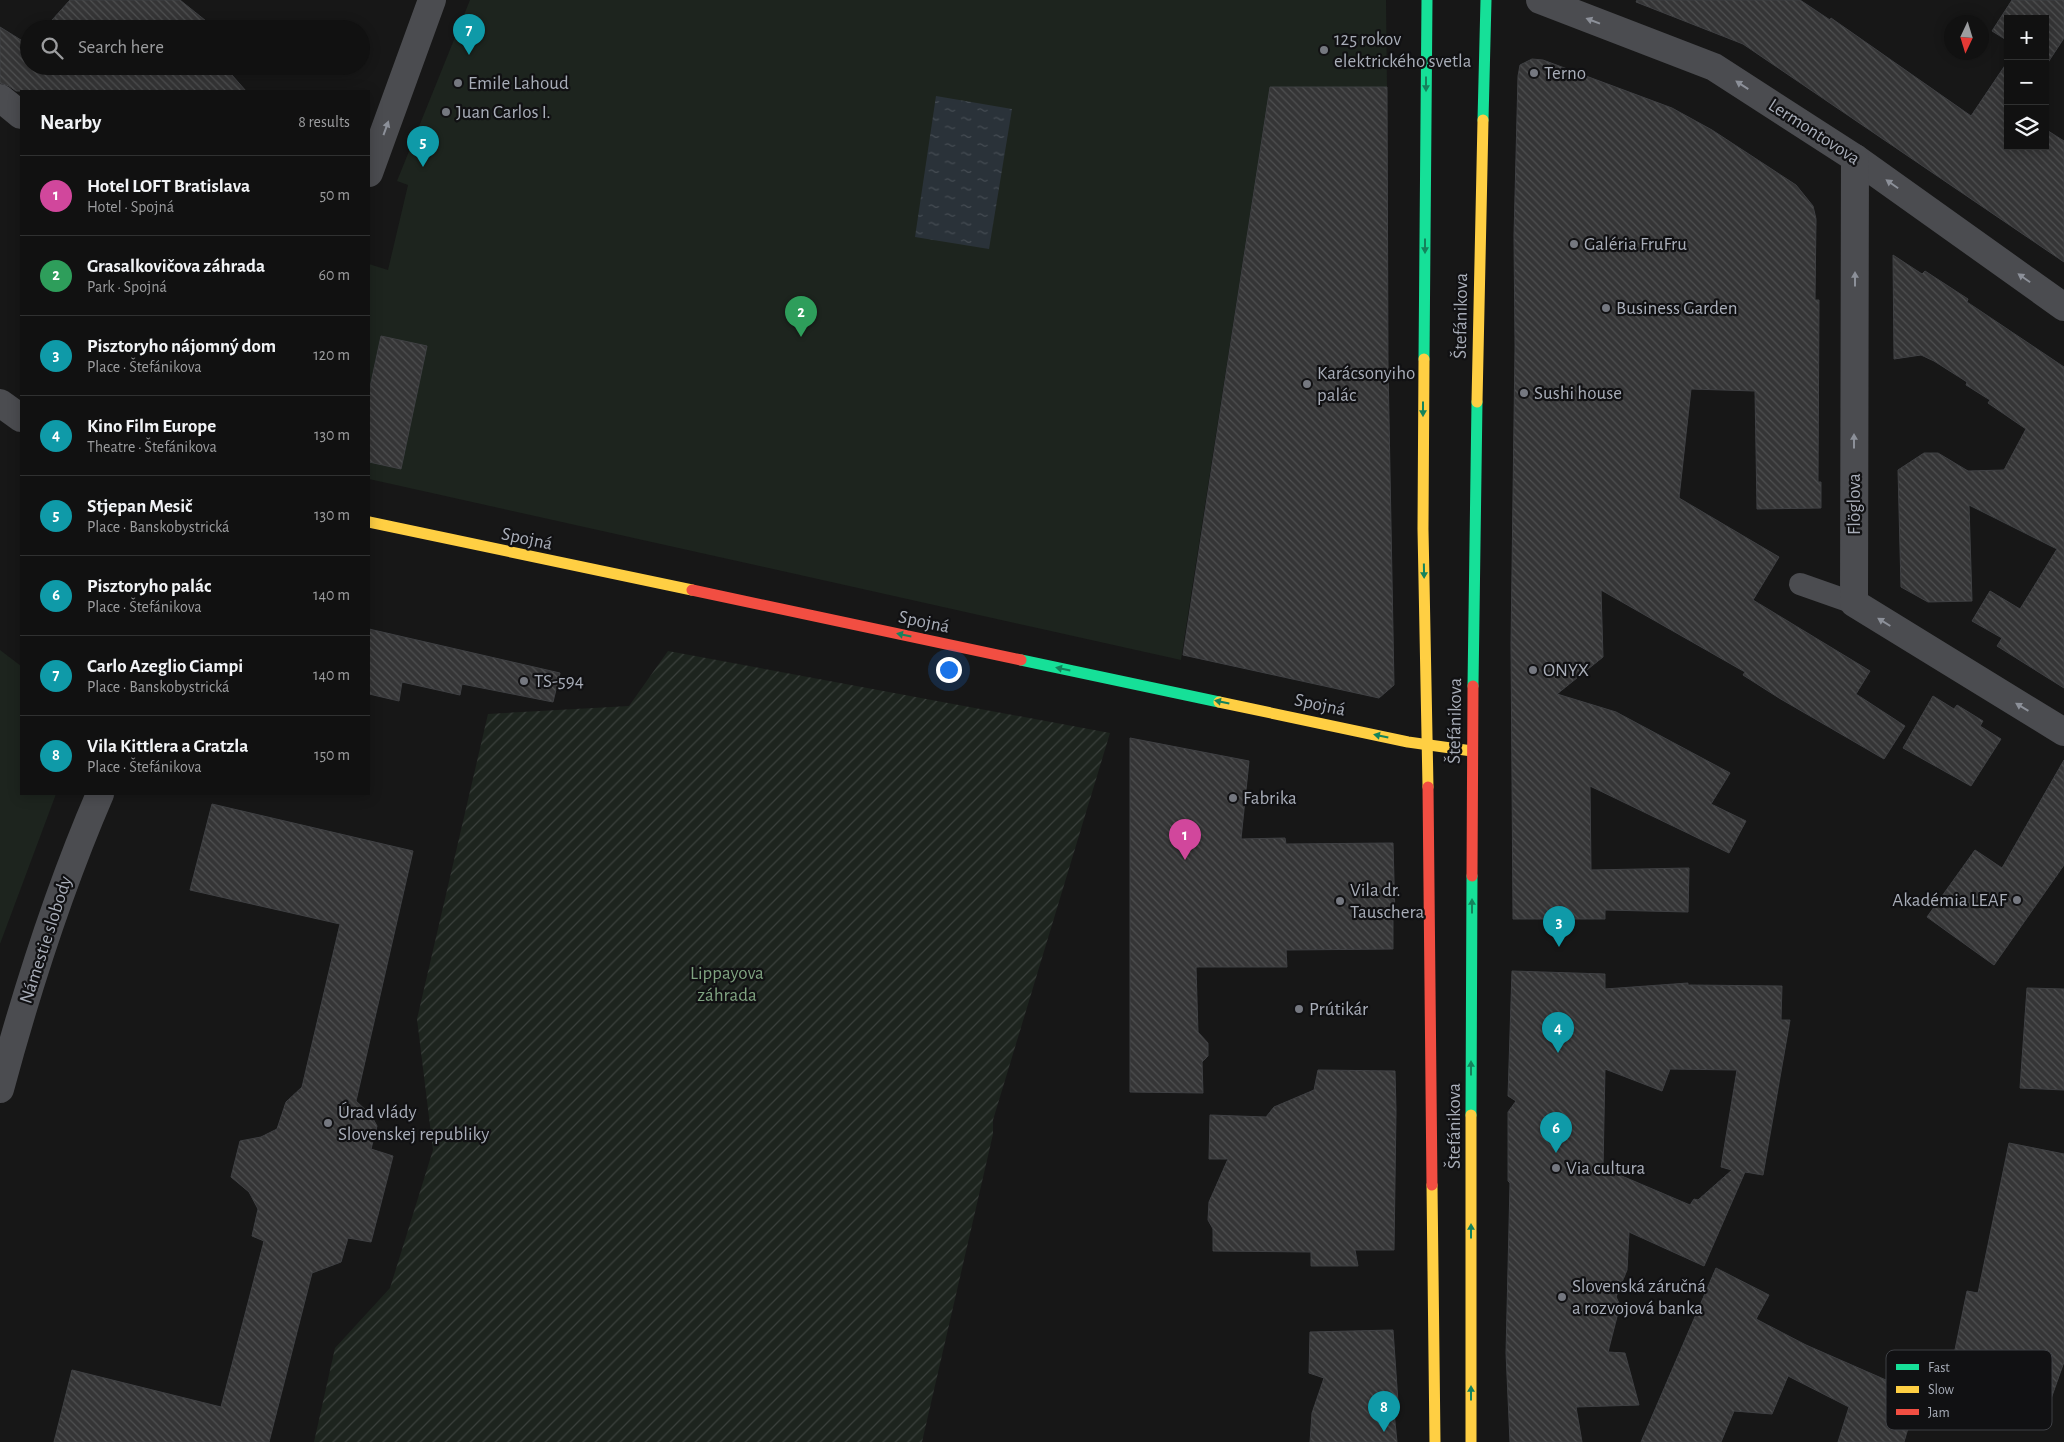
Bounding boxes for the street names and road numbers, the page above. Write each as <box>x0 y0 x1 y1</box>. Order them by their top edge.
street label: Lermontovova <box>1765 95 1863 169</box>
street label: Štefánikova <box>1449 273 1471 359</box>
street label: Flöglova <box>1845 473 1864 535</box>
street label: Spojná <box>500 524 554 554</box>
street label: Spojná <box>897 607 951 637</box>
street label: Štefánikova <box>1443 678 1465 764</box>
street label: Spojná <box>1293 690 1347 720</box>
street label: Námestie slobody <box>16 874 76 1006</box>
street label: Štefánikova <box>1443 1083 1464 1169</box>

